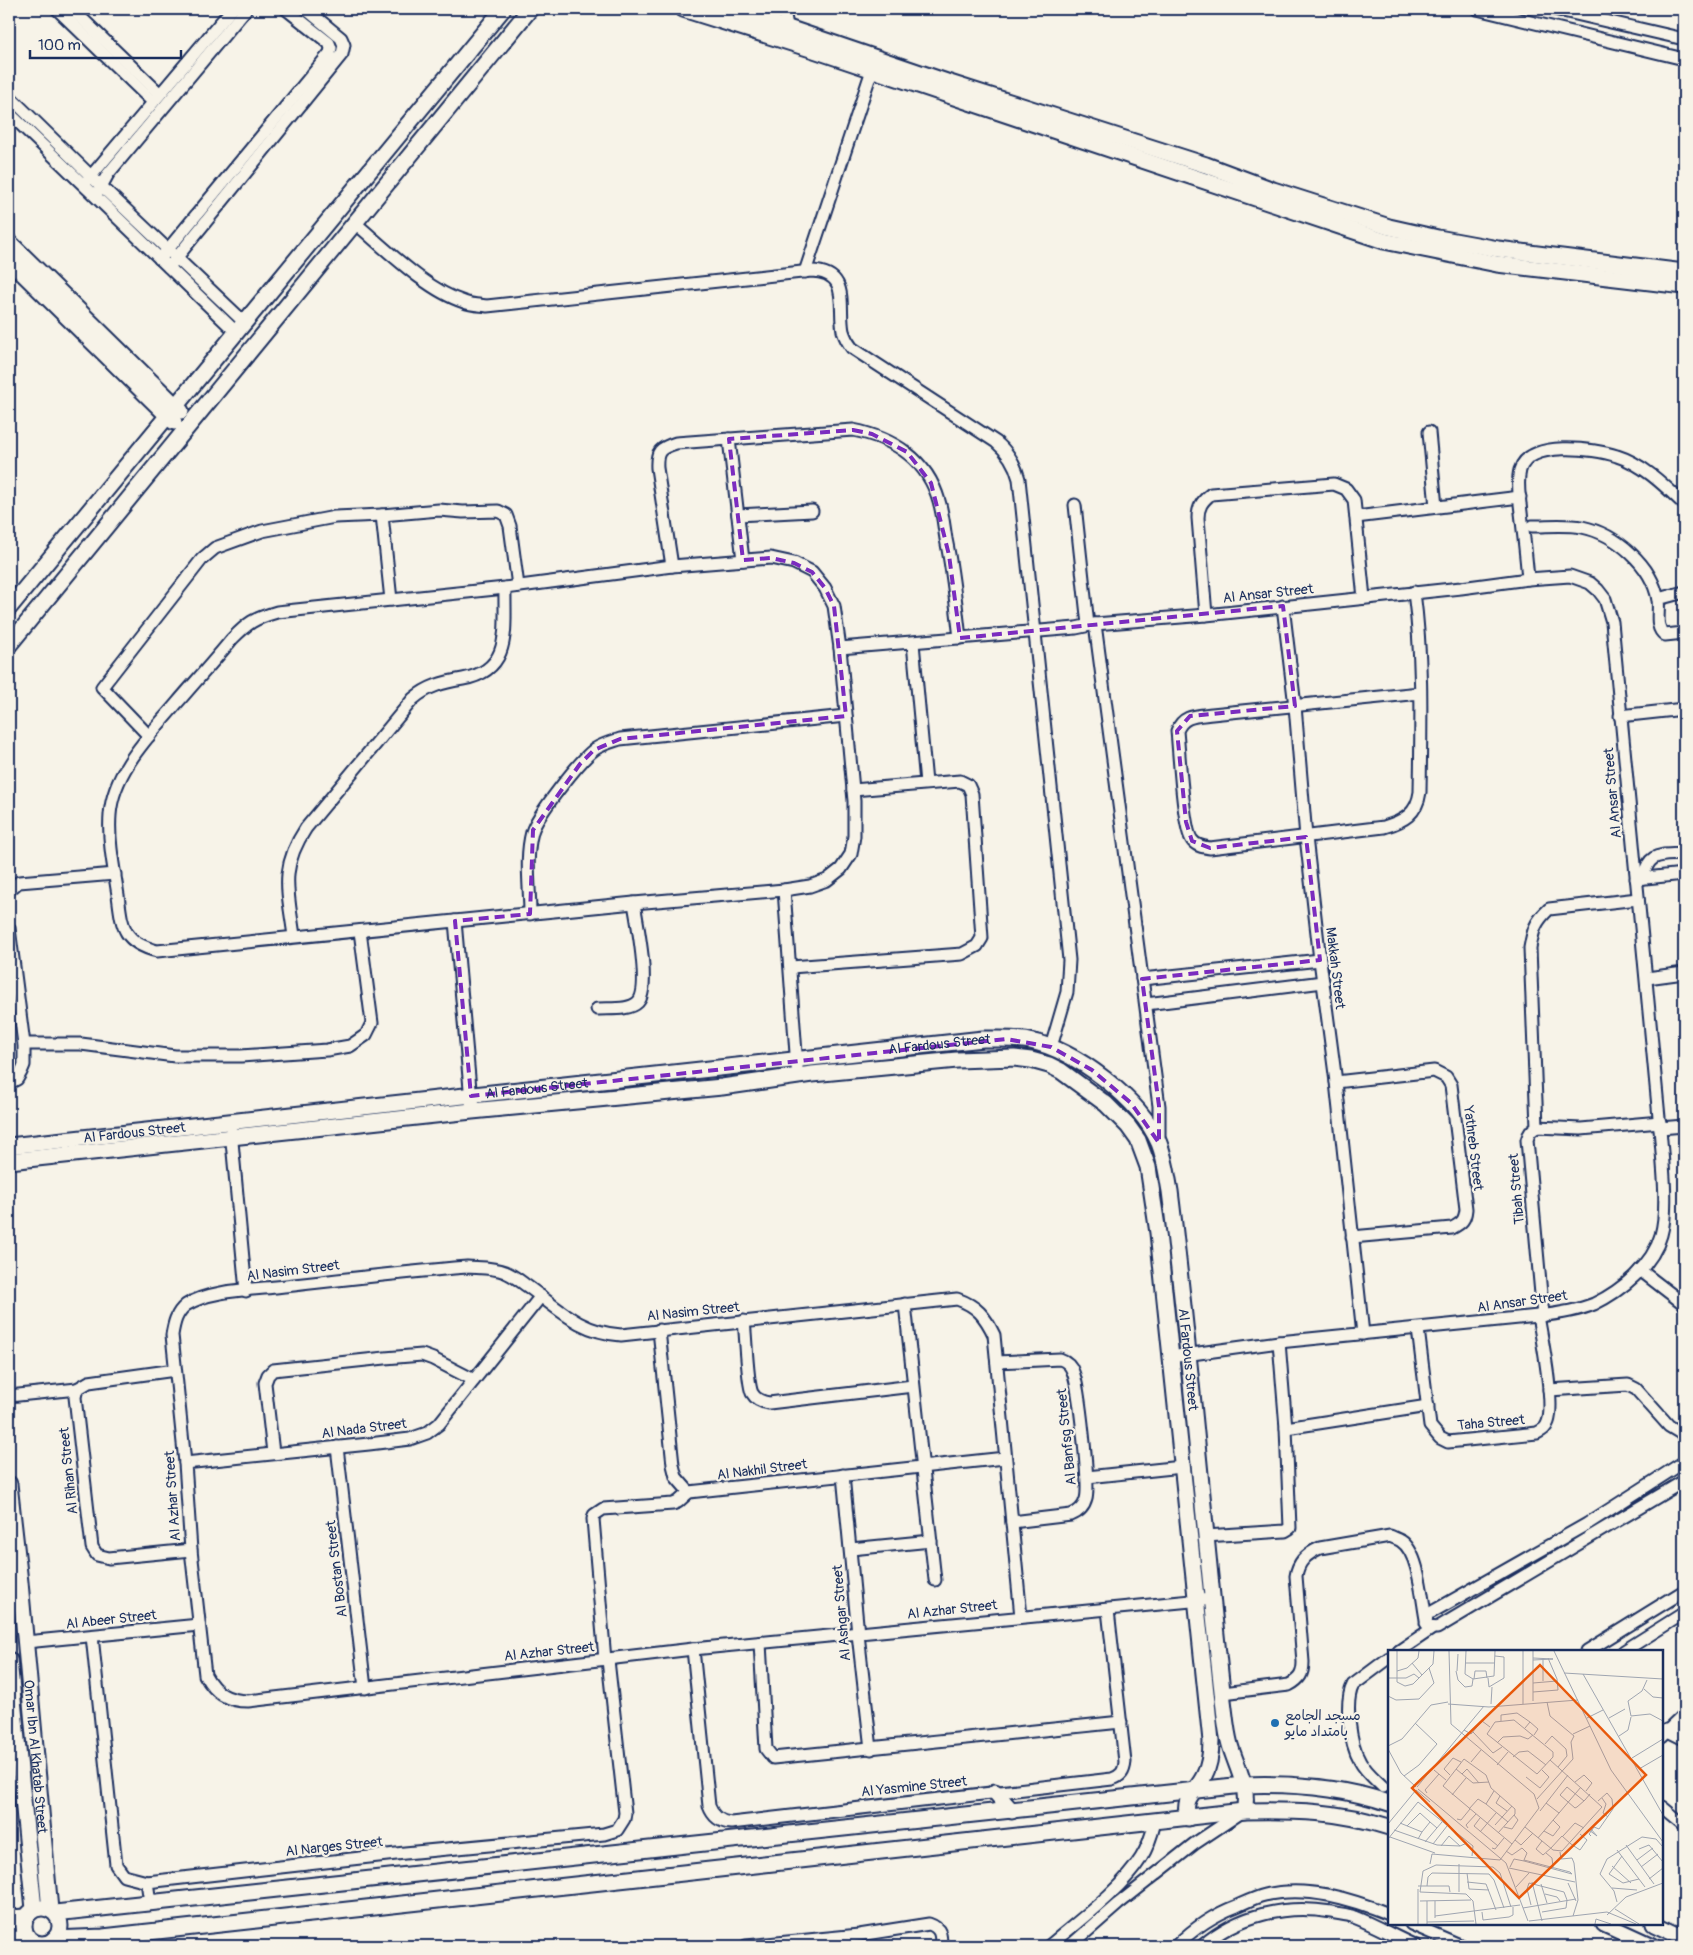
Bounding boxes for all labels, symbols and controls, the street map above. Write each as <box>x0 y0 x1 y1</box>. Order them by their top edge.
scale bar <box>30 28 181 60</box>
text: 100 m <box>38 36 81 55</box>
street label: Al Ansar Street <box>1222 580 1315 607</box>
street label: Al Ansar Street <box>1600 747 1625 839</box>
street label: Makkah Street <box>1322 926 1349 1010</box>
street label: Al Fardous Street <box>887 1031 991 1058</box>
street label: Al Fardous Street <box>485 1074 589 1103</box>
street label: Yathreb Street <box>1460 1104 1487 1192</box>
street label: Al Fardous Street <box>82 1119 187 1147</box>
street label: Tibah Street <box>1505 1152 1528 1225</box>
street label: Al Nasim Street <box>246 1256 341 1285</box>
street label: Al Ansar Street <box>1476 1287 1569 1316</box>
street label: Al Nasim Street <box>646 1298 741 1325</box>
street label: Al Fardous Street <box>1174 1307 1202 1412</box>
street label: Al Banfsg Street <box>1053 1387 1080 1486</box>
street label: Taha Street <box>1457 1411 1526 1434</box>
street label: Al Nada Street <box>320 1415 408 1442</box>
street label: Al Rihan Street <box>55 1426 82 1515</box>
street label: Al Azhar Street <box>161 1450 184 1542</box>
street label: Al Nakhil Street <box>716 1455 809 1483</box>
street label: Al Bostan Street <box>322 1519 351 1619</box>
street label: Al Ashgar Street <box>829 1564 854 1662</box>
street label: Al Azhar Street <box>906 1596 998 1623</box>
street label: Al Abeer Street <box>65 1606 158 1633</box>
street label: Al Azhar Street <box>503 1638 595 1665</box>
inset map <box>1388 1650 1663 1925</box>
street label: Omar Ibn Al Khatab Street <box>20 1679 51 1835</box>
place label: مسجد الجامع بامتداد مايو <box>1284 1707 1361 1740</box>
marker: مسجد الجامع بامتداد مايو <box>1269 1717 1281 1729</box>
street label: Al Yasmine Street <box>860 1772 968 1801</box>
street label: Al Narges Street <box>285 1833 384 1860</box>

